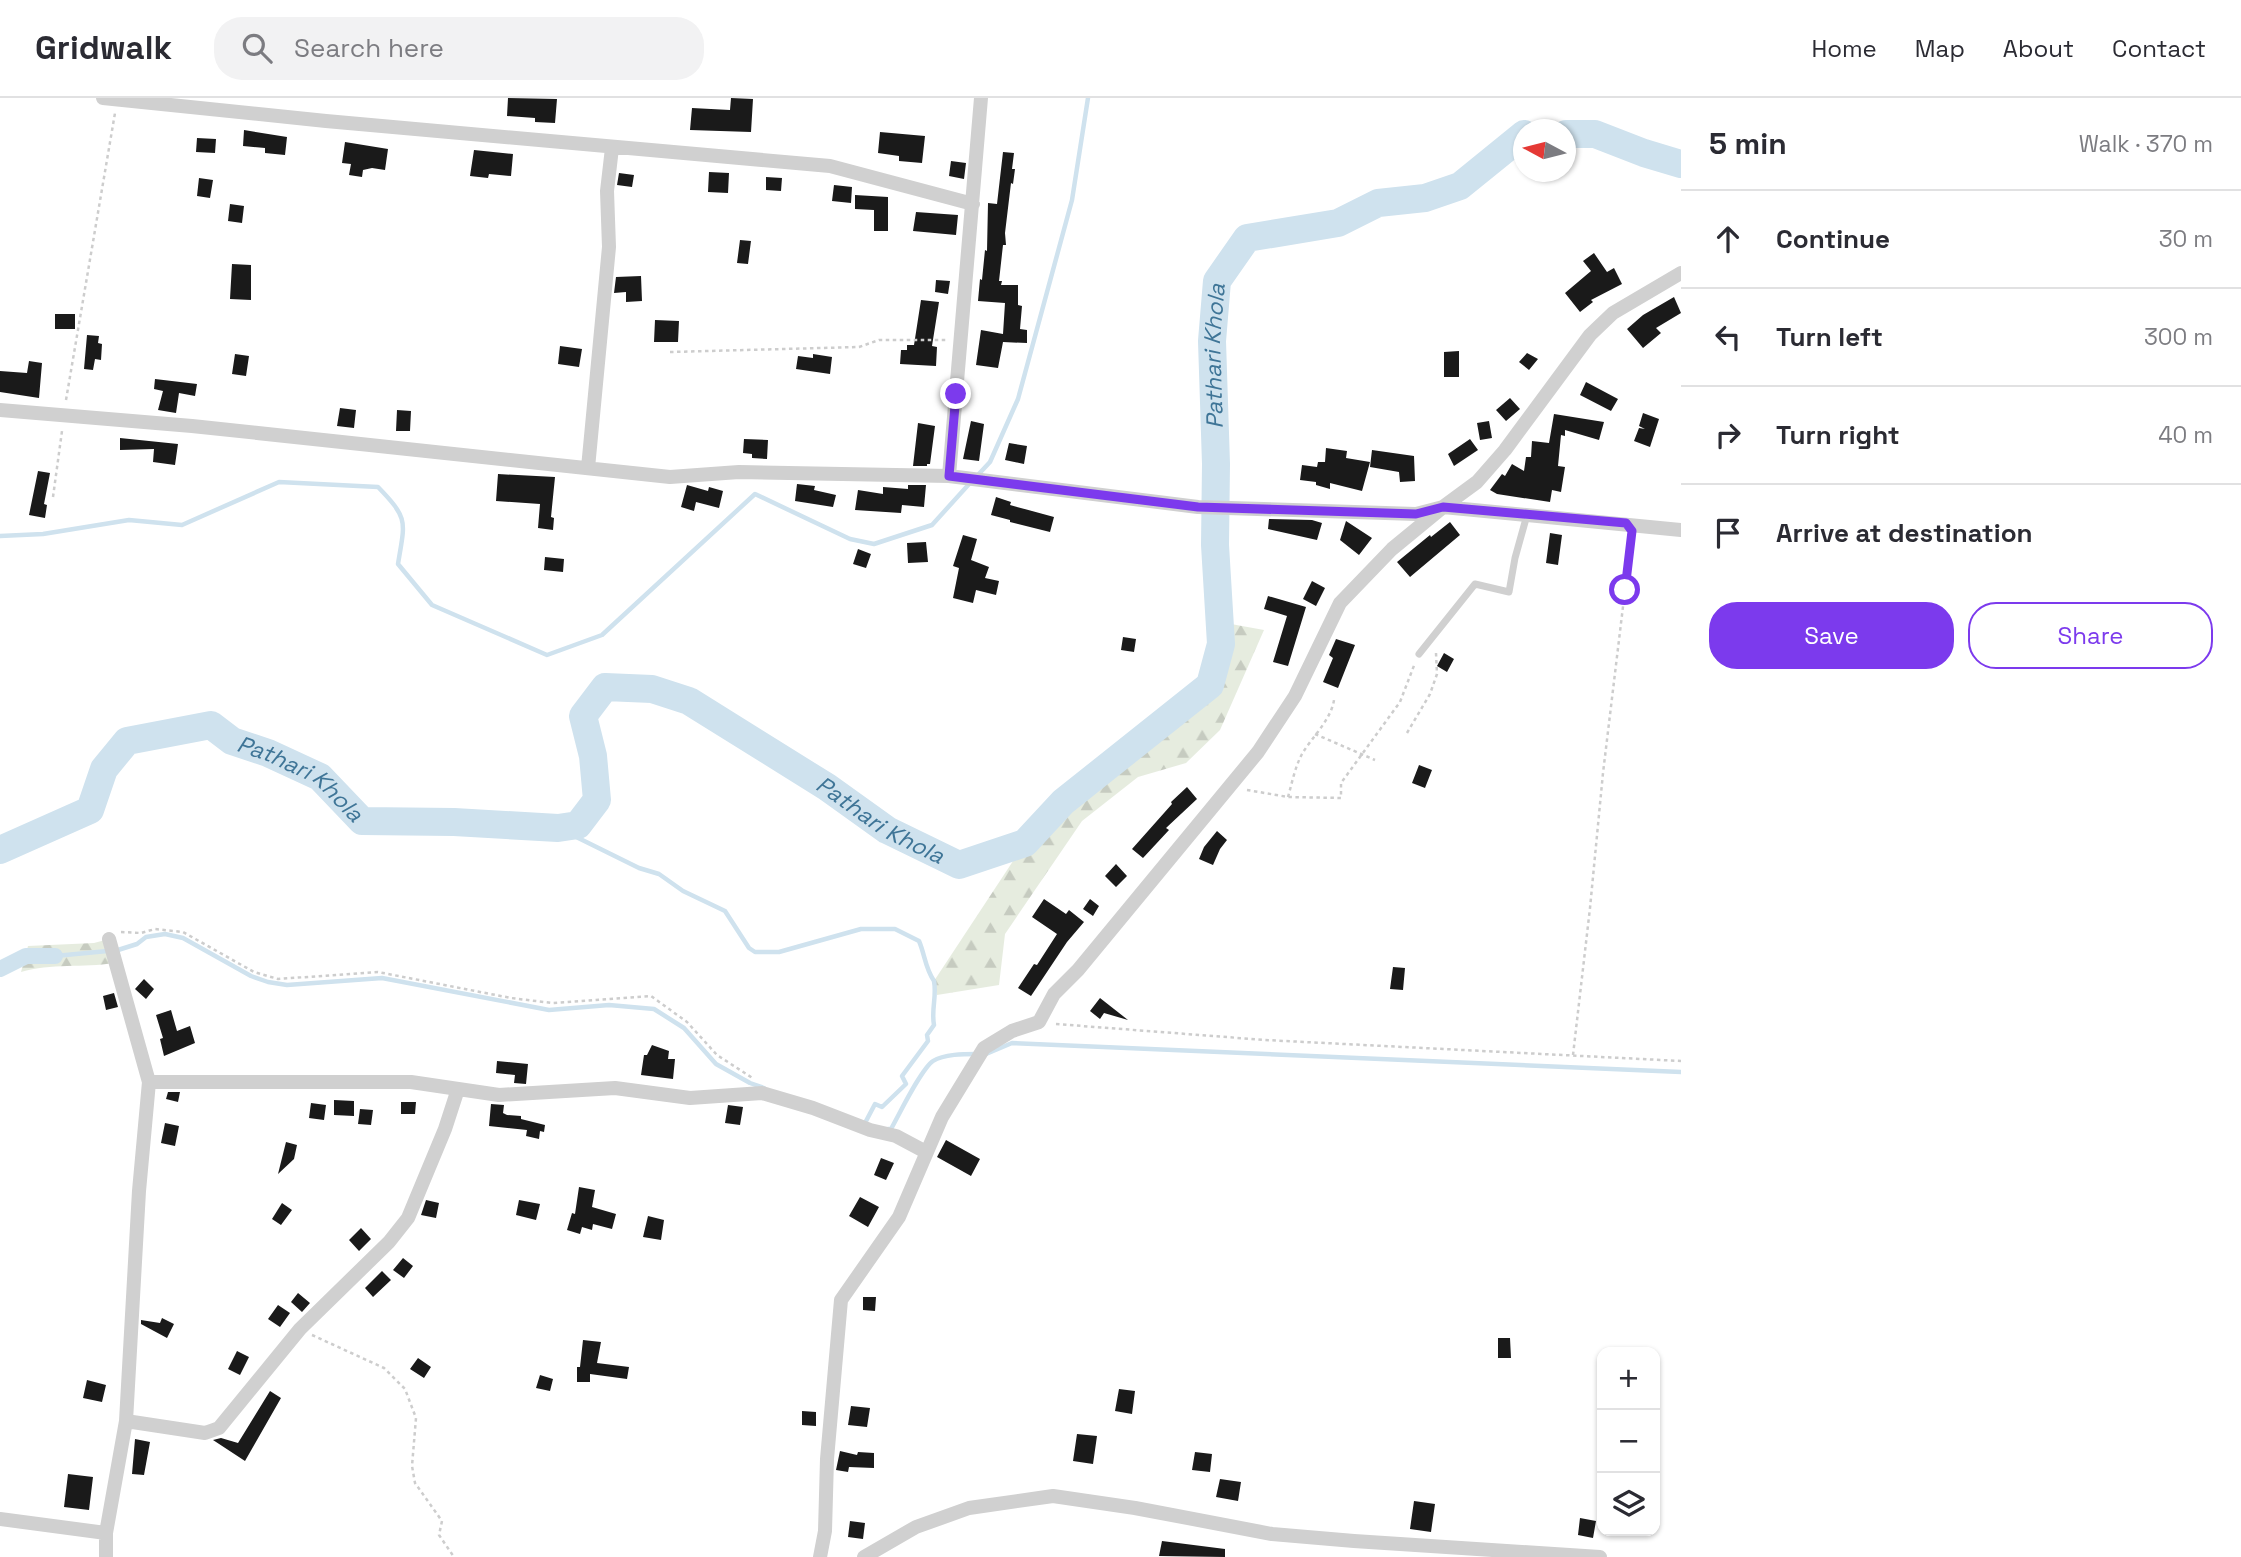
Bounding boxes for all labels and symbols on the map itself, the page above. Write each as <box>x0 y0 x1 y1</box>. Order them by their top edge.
north arrow <box>1513 119 1576 182</box>
water label: Pathari Khola <box>1197 282 1232 429</box>
route end <box>940 378 971 409</box>
route start <box>1609 574 1640 605</box>
water label: Pathari Khola <box>233 729 370 829</box>
water label: Pathari Khola <box>811 769 950 871</box>

